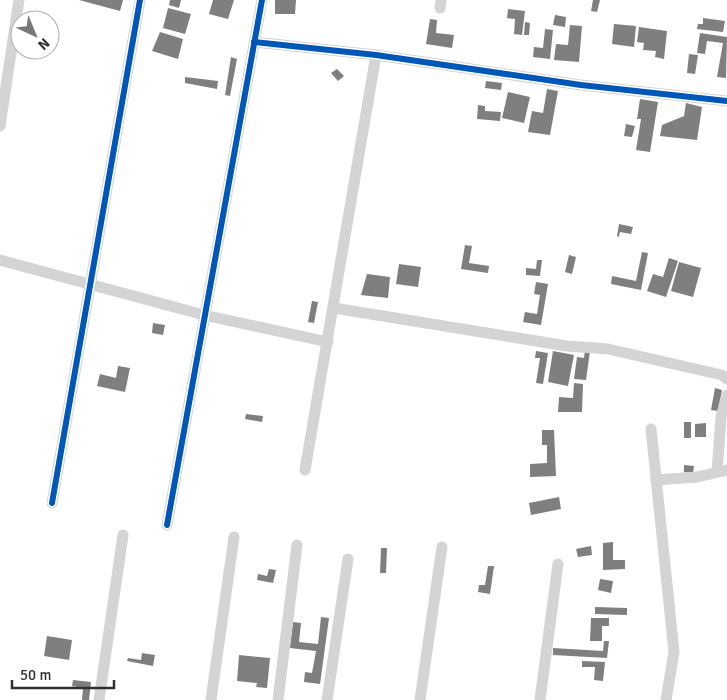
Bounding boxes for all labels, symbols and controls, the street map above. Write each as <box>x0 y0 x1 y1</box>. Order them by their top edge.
north arrow <box>10 10 60 60</box>
text: N <box>34 34 53 53</box>
scale bar <box>12 658 115 690</box>
text: 50 m <box>20 666 51 684</box>

